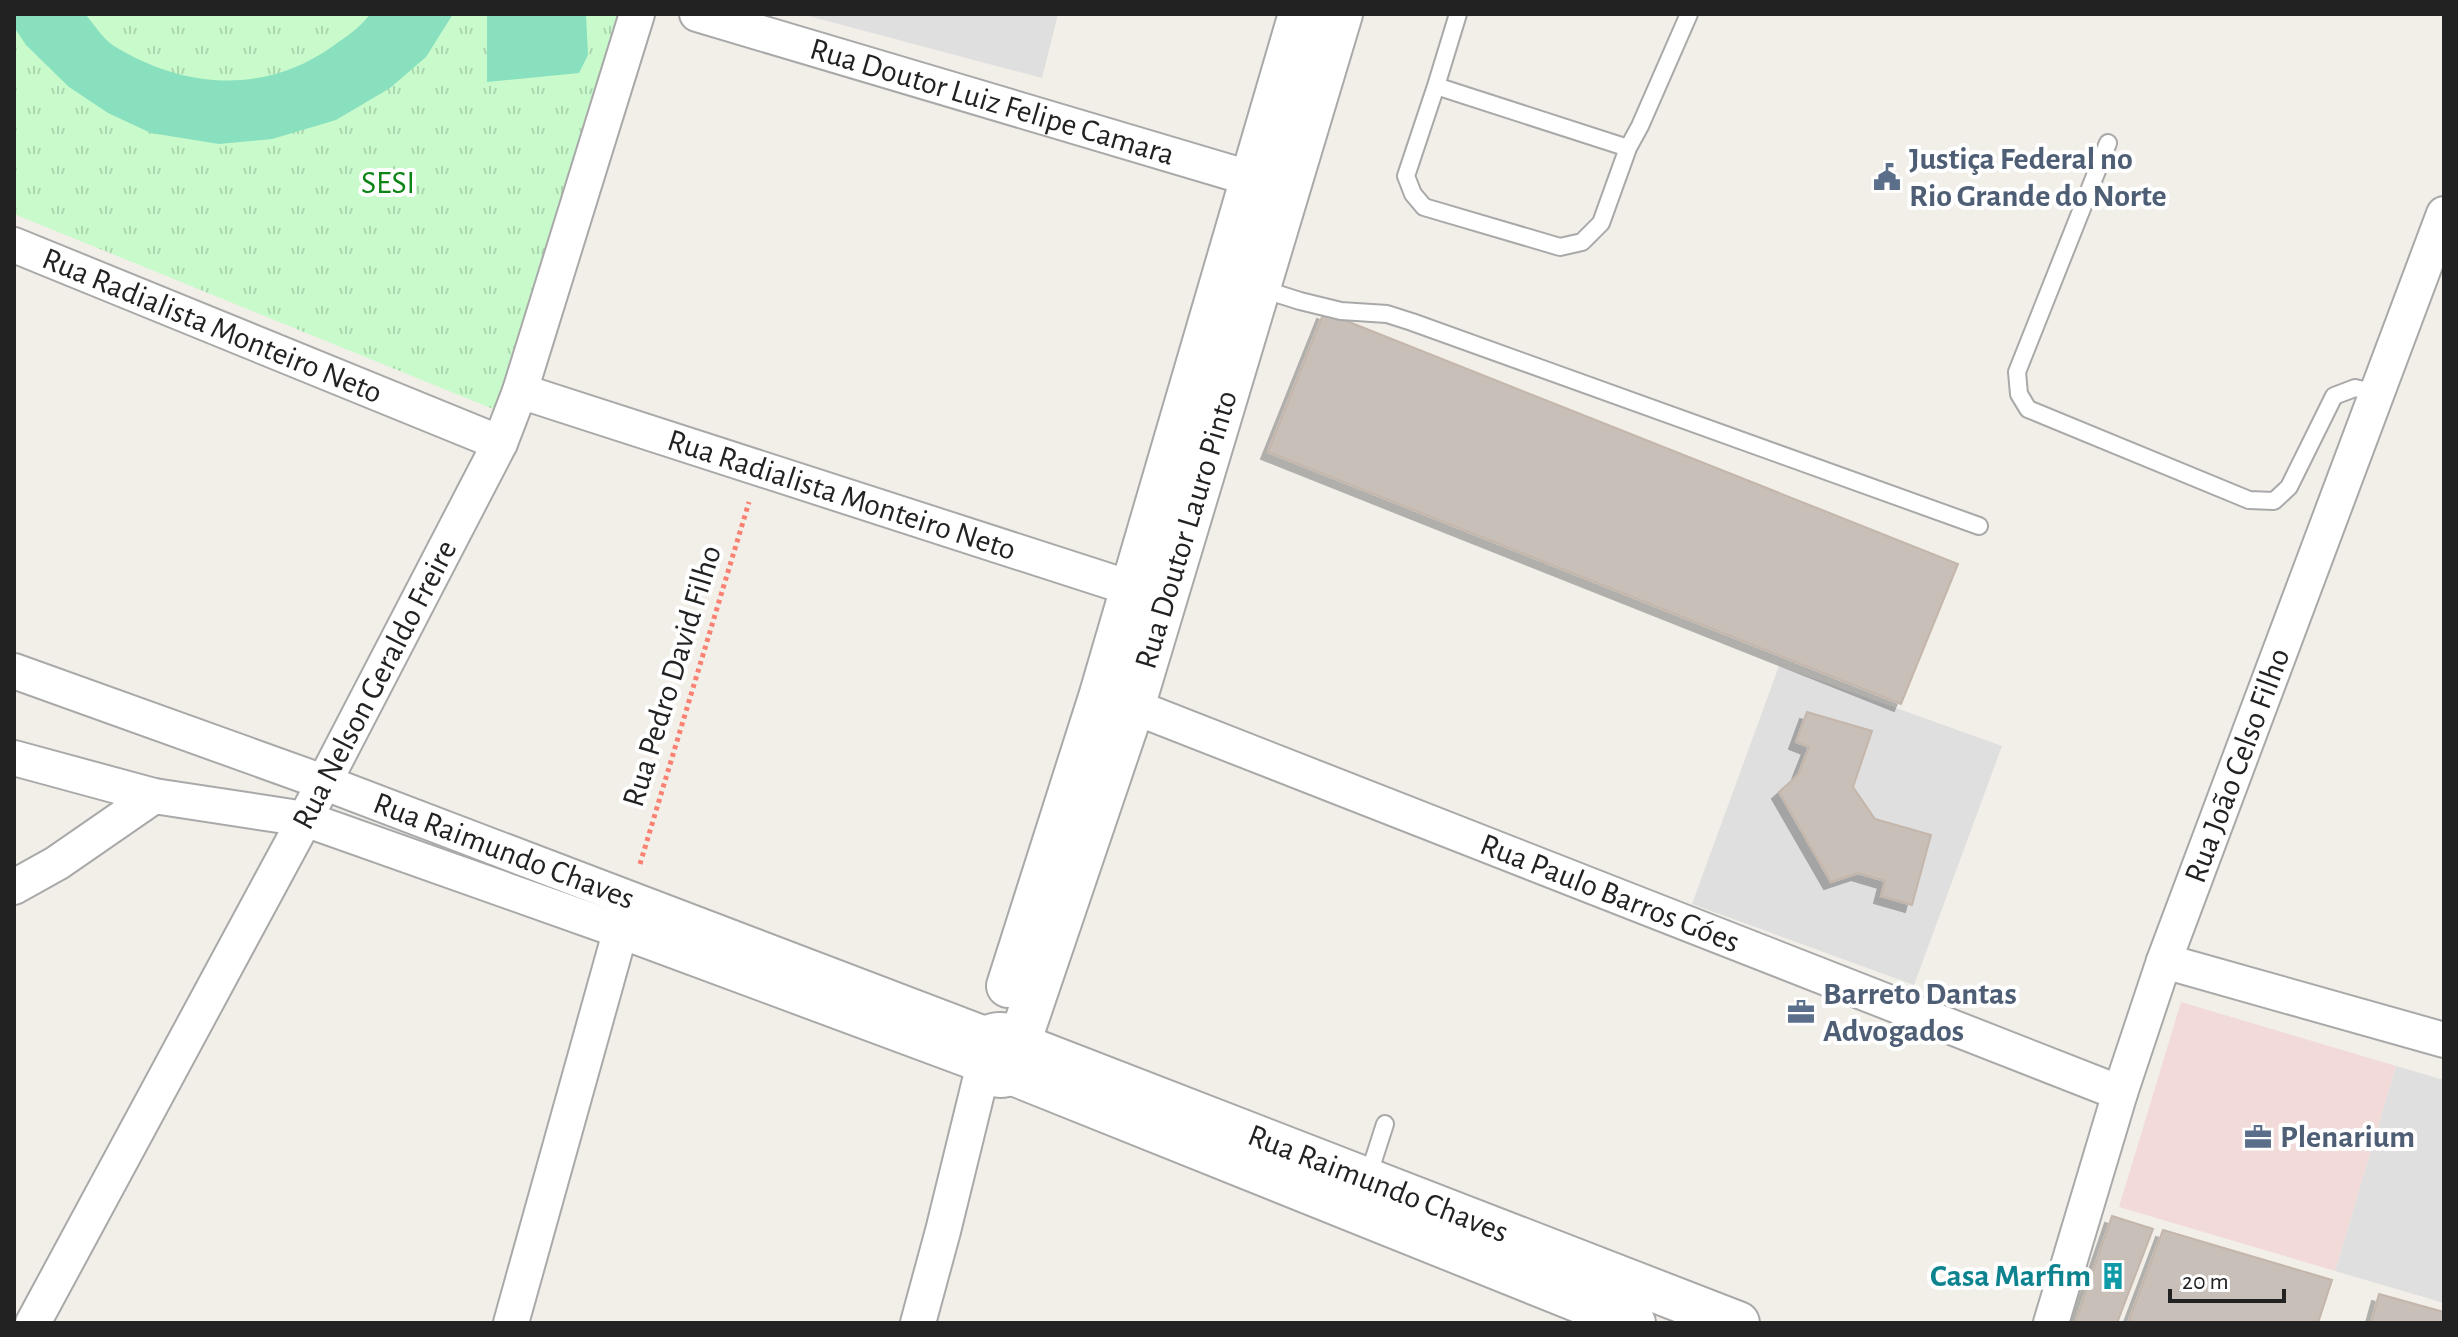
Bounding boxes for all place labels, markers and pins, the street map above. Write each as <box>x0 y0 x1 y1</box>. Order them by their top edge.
place label: Justiça Federal no Rio Grande do Norte <box>1909 143 2167 212</box>
public building icon: Justiça Federal no Rio Grande do Norte <box>1872 162 1902 192</box>
place label: Barreto Dantas Advogados <box>1823 978 2017 1047</box>
office icon: Barreto Dantas Advogados <box>1786 997 1816 1027</box>
place label: Plenarium <box>2280 1121 2415 1153</box>
office icon: Plenarium <box>2243 1122 2273 1152</box>
place label: Casa Marfim <box>1930 1260 2091 1292</box>
building icon: Casa Marfim <box>2098 1261 2128 1291</box>

